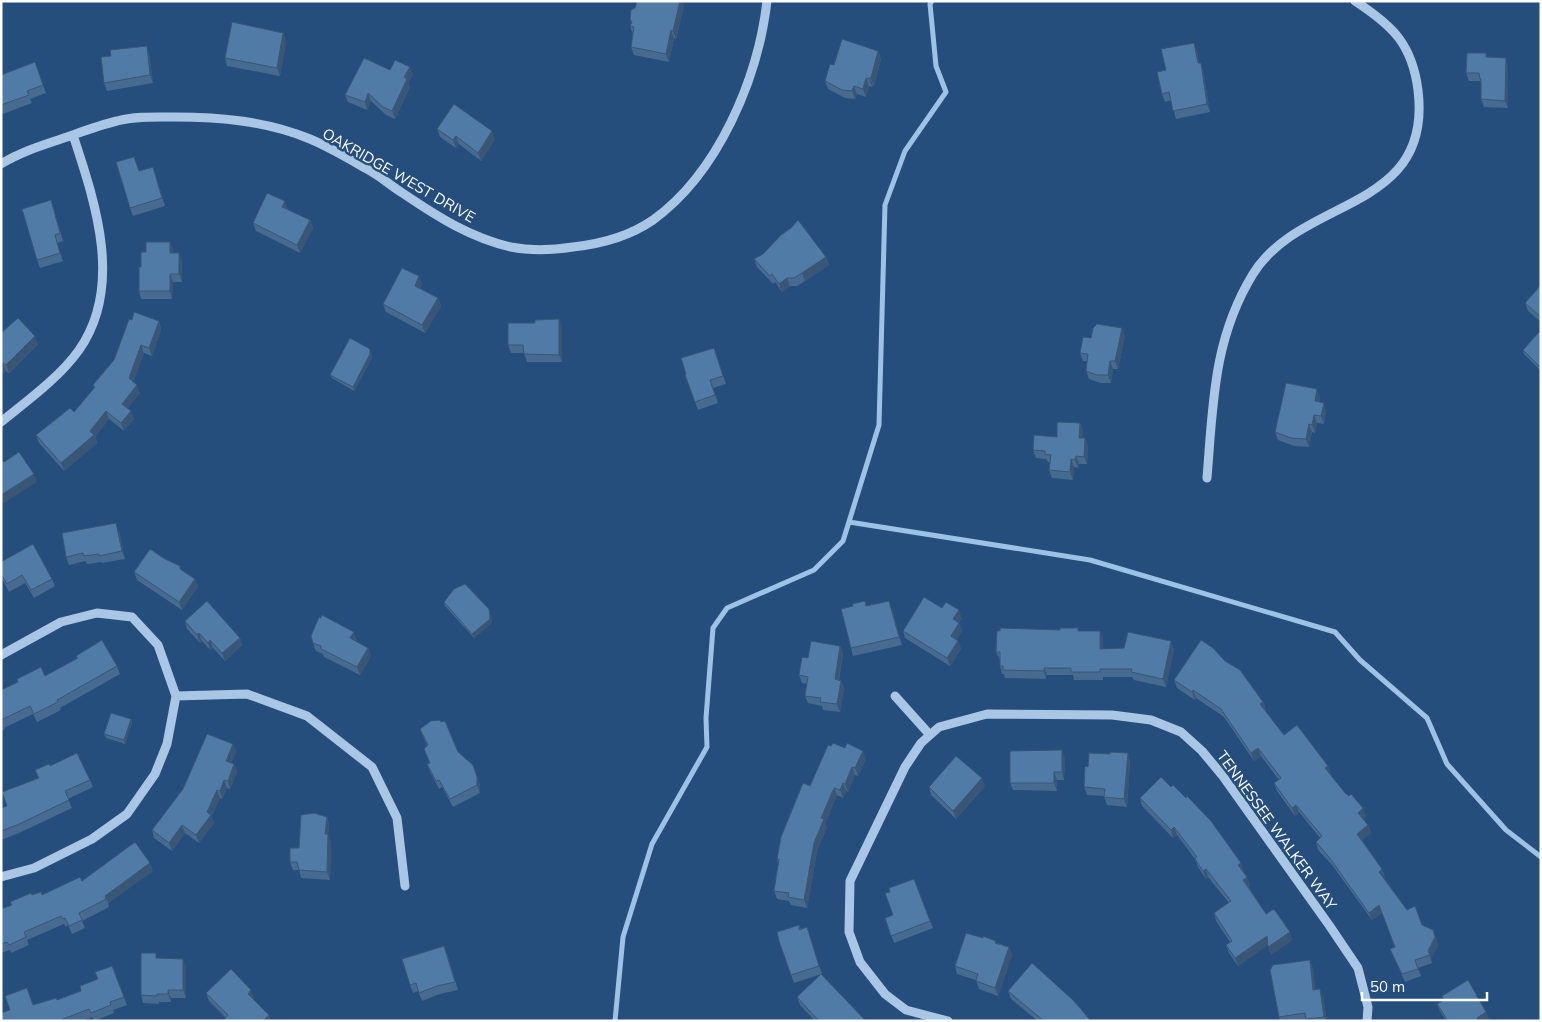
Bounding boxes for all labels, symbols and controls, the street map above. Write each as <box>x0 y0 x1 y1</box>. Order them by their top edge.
street label: OAKRIDGE WEST DRIVE <box>319 123 479 227</box>
street label: TENNESSEE WALKER WAY <box>1213 747 1342 914</box>
scale bar <box>1362 970 1487 1002</box>
text: 50 m <box>1370 977 1405 996</box>

